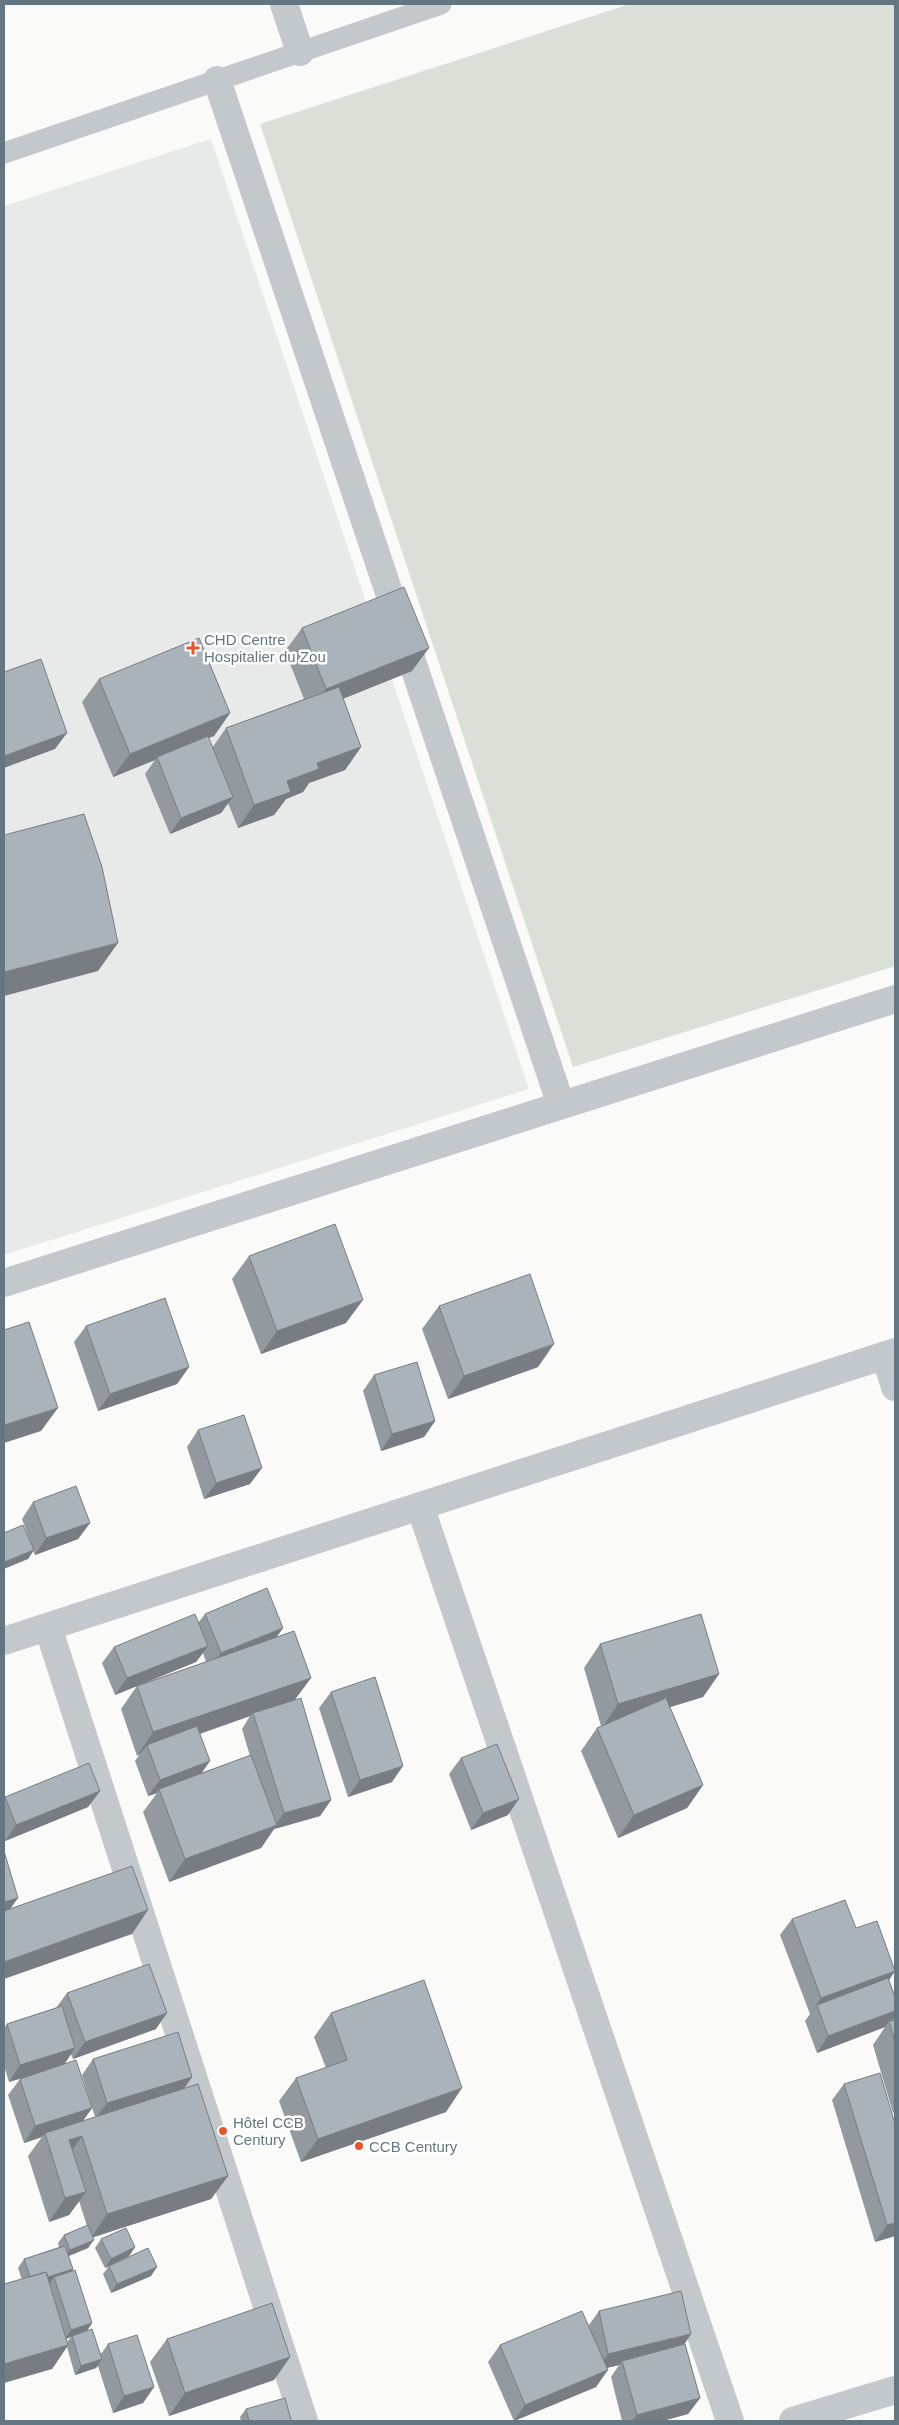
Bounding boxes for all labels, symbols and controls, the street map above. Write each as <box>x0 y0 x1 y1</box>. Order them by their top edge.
place label: CHD Centre Hospitalier du Zou <box>204 631 326 665</box>
marker: CHD Centre Hospitalier du Zou <box>186 641 200 655</box>
place label: Hôtel CCB Century <box>233 2114 304 2148</box>
marker: Hôtel CCB Century <box>217 2125 229 2137</box>
place label: CCB Century <box>369 2138 458 2155</box>
marker: CCB Century <box>353 2140 365 2152</box>

